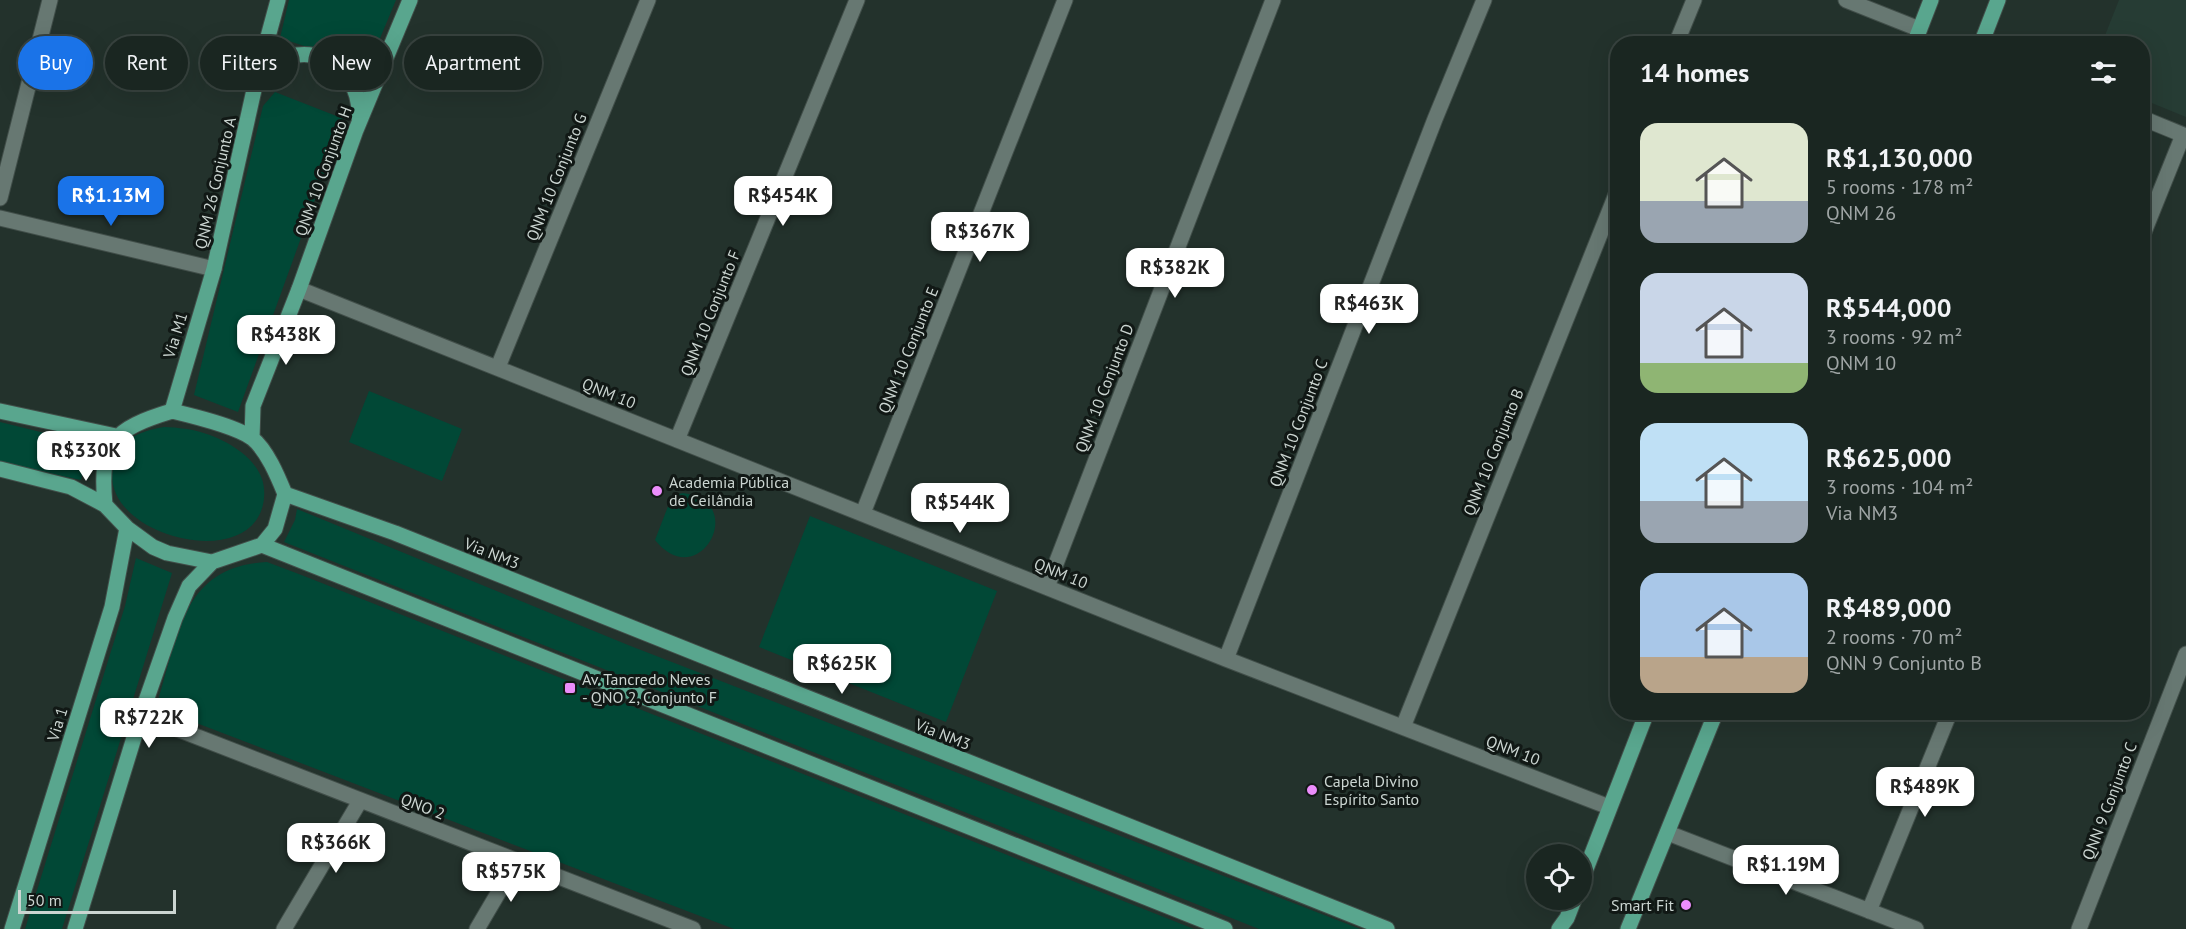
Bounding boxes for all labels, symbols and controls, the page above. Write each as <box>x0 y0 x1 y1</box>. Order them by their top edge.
chip: Buy <box>18 36 93 90</box>
chip: Rent <box>105 36 188 90</box>
chip: Filters <box>200 36 298 90</box>
chip: New <box>310 36 392 90</box>
chip: Apartment <box>404 36 542 90</box>
text: 14 homes <box>1640 56 1749 89</box>
icon: filters <box>2087 56 2120 89</box>
street label: QNM 10 Conjunto H <box>290 103 356 239</box>
street label: QNM 10 Conjunto G <box>521 110 591 244</box>
street label: QNM 26 Conjunto A <box>190 114 240 251</box>
text: R$1,130,000 <box>1826 141 1973 174</box>
icon: home <box>1688 147 1760 219</box>
text: 5 rooms · 178 m² <box>1826 174 1973 200</box>
pin: R$1.13M <box>56 176 166 227</box>
pin: R$454K <box>734 176 832 227</box>
text: R$1.13M <box>72 182 150 208</box>
text: R$454K <box>748 182 818 208</box>
text: QNM 26 <box>1826 200 1896 226</box>
pin: R$367K <box>931 212 1029 263</box>
text: R$367K <box>945 218 1015 244</box>
street label: QNM 10 Conjunto F <box>676 247 744 379</box>
pin: R$382K <box>1126 248 1224 299</box>
text: R$382K <box>1140 254 1210 280</box>
street label: QNM 10 Conjunto E <box>874 284 942 416</box>
pin: R$463K <box>1320 284 1418 335</box>
text: R$463K <box>1334 290 1404 316</box>
text: R$544,000 <box>1826 291 1951 324</box>
icon: home <box>1688 297 1760 369</box>
street label: Via M1 <box>158 310 191 361</box>
pin: R$438K <box>237 315 335 366</box>
text: R$438K <box>251 321 321 347</box>
street label: QNM 10 Conjunto D <box>1070 321 1138 455</box>
text: 3 rooms · 92 m² <box>1826 324 1962 350</box>
text: QNM 10 <box>1826 350 1896 376</box>
street label: QNM 10 Conjunto C <box>1264 356 1332 490</box>
street label: QNM 10 <box>579 373 639 413</box>
street label: QNM 10 Conjunto B <box>1458 386 1528 518</box>
pin: R$330K <box>37 431 135 482</box>
text: R$330K <box>51 437 121 463</box>
text: R$625,000 <box>1826 441 1951 474</box>
icon: home <box>1688 447 1760 519</box>
place label: Academia Pública de Ceilândia <box>669 472 789 510</box>
text: 3 rooms · 104 m² <box>1826 474 1973 500</box>
pin: R$544K <box>911 483 1009 534</box>
marker: Academia Pública de Ceilândia <box>650 484 664 498</box>
text: R$544K <box>925 489 995 515</box>
text: Via NM3 <box>1826 500 1898 526</box>
street label: Via NM3 <box>461 533 523 573</box>
street label: QNM 10 <box>1031 553 1091 593</box>
text: R$489,000 <box>1826 591 1951 624</box>
icon: home <box>1688 597 1760 669</box>
text: 2 rooms · 70 m² <box>1826 624 1962 650</box>
pin: R$625K <box>793 644 891 695</box>
text: R$625K <box>807 650 877 676</box>
text: QNN 9 Conjunto B <box>1826 650 1982 676</box>
place label: Av. Tancredo Neves - QNO 2, Conjunto F <box>582 669 717 707</box>
marker: Av. Tancredo Neves - QNO 2, Conjunto F <box>563 681 577 695</box>
pin: R$722K <box>100 698 198 749</box>
text: R$722K <box>114 704 184 730</box>
street label: Via 1 <box>42 705 72 744</box>
street label: Via NM3 <box>912 714 974 754</box>
street label: QNM 10 <box>1483 731 1543 769</box>
street label: QNN 9 Conjunto C <box>2077 739 2141 863</box>
pin: R$489K <box>1876 767 1974 818</box>
place label: Capela Divino Espírito Santo <box>1324 771 1419 809</box>
text: R$489K <box>1890 773 1960 799</box>
marker: Capela Divino Espírito Santo <box>1305 783 1319 797</box>
street label: QNO 2 <box>398 788 448 824</box>
pin: R$366K <box>287 823 385 874</box>
text: R$366K <box>301 829 371 855</box>
map controls <box>1526 844 1592 910</box>
button: locate <box>1526 844 1592 910</box>
pin: R$1.19M <box>1731 845 1841 896</box>
text: R$1.19M <box>1747 851 1825 877</box>
pin: R$575K <box>462 852 560 903</box>
text: R$575K <box>476 858 546 884</box>
scale bar <box>18 887 176 914</box>
text: 50 m <box>27 890 62 910</box>
place label: Smart Fit <box>1611 895 1675 915</box>
marker: Smart Fit <box>1679 898 1693 912</box>

